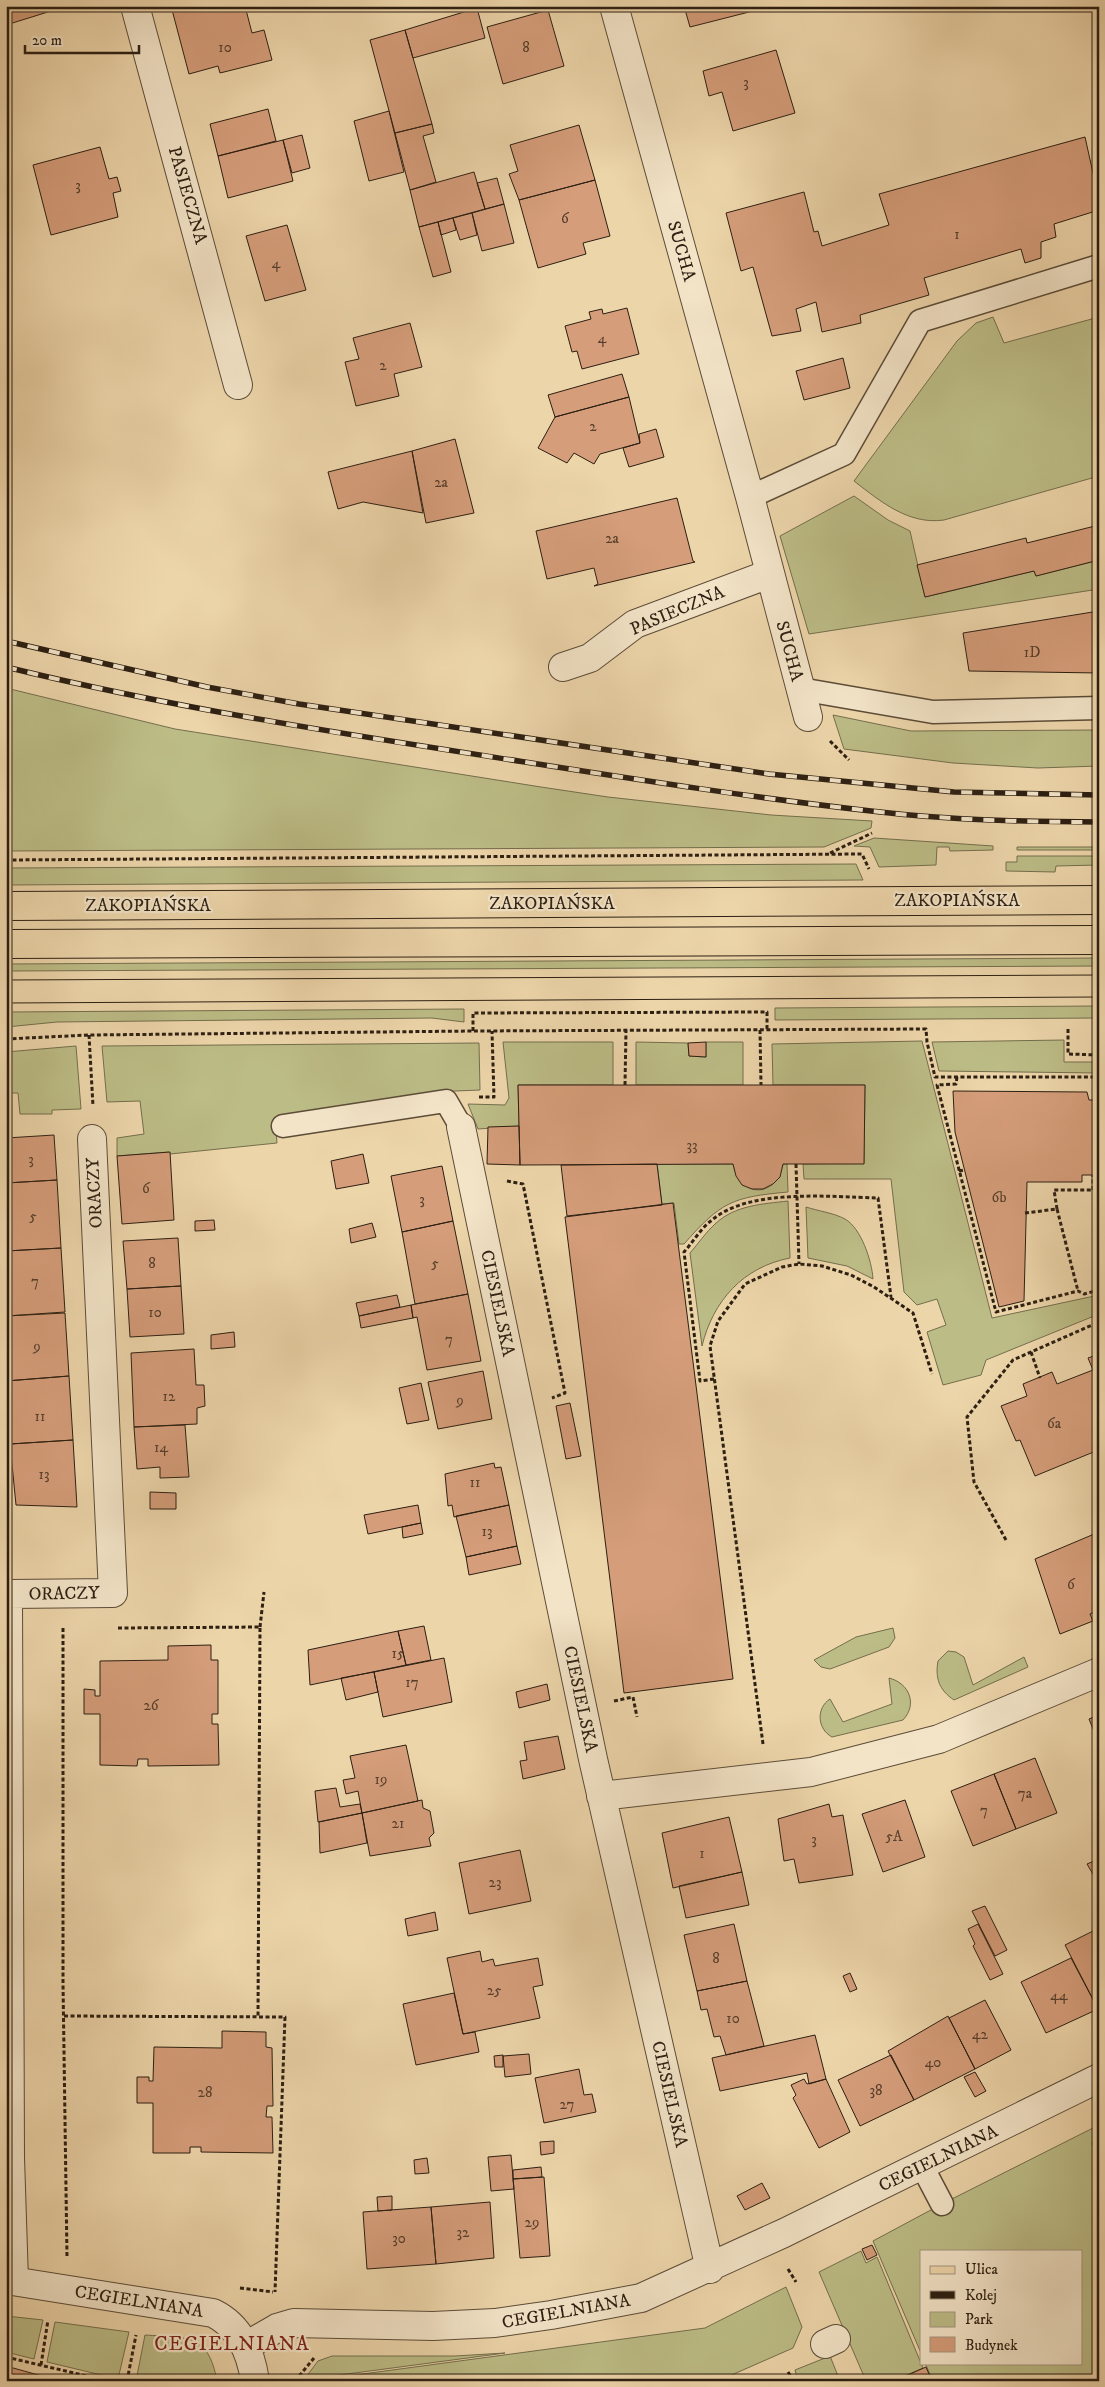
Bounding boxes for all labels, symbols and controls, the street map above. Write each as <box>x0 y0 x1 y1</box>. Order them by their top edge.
scale bar <box>25 22 139 54</box>
text: 20 m <box>32 31 62 50</box>
house number: 10 <box>218 38 232 57</box>
house number: 8 <box>522 38 530 57</box>
house number: 3 <box>743 73 749 92</box>
street label: PASIECZNA <box>163 144 212 247</box>
house number: 3 <box>75 176 81 195</box>
house number: 6 <box>561 209 570 228</box>
street label: SUCHA <box>662 219 700 285</box>
house number: 1 <box>954 225 960 244</box>
house number: 4 <box>272 254 281 273</box>
house number: 4 <box>598 329 607 348</box>
house number: 2 <box>379 356 387 375</box>
house number: 2 <box>589 417 597 436</box>
house number: 2a <box>434 473 448 492</box>
house number: 2a <box>605 529 619 548</box>
street label: PASIECZNA <box>627 581 728 641</box>
street label: SUCHA <box>770 619 808 684</box>
house number: 1D <box>1024 643 1040 662</box>
street label: ZAKOPIAŃSKA <box>894 889 1020 912</box>
street label: ZAKOPIAŃSKA <box>489 892 615 915</box>
street label: ZAKOPIAŃSKA <box>85 894 211 917</box>
house number: 33 <box>686 1136 698 1155</box>
house number: 3 <box>28 1150 34 1169</box>
street label: ORACZY <box>82 1156 108 1229</box>
house number: 6 <box>142 1179 151 1198</box>
house number: 6b <box>992 1188 1006 1207</box>
house number: 3 <box>419 1190 425 1209</box>
house number: 5 <box>29 1207 37 1226</box>
street label: CIESIELSKA <box>475 1248 519 1359</box>
house number: 8 <box>148 1254 156 1273</box>
house number: 5 <box>431 1254 439 1273</box>
house number: 7 <box>31 1272 39 1291</box>
house number: 10 <box>148 1303 162 1322</box>
house number: 7 <box>445 1330 453 1349</box>
house number: 9 <box>32 1337 41 1356</box>
house number: 12 <box>163 1387 176 1406</box>
house number: 9 <box>455 1391 464 1410</box>
house number: 11 <box>34 1407 46 1426</box>
house number: 6a <box>1047 1414 1062 1433</box>
house number: 14 <box>154 1438 168 1457</box>
house number: 13 <box>38 1465 50 1484</box>
house number: 11 <box>469 1473 481 1492</box>
house number: 13 <box>481 1522 493 1541</box>
house number: 6 <box>1067 1575 1076 1594</box>
street label: ORACZY <box>28 1582 100 1606</box>
house number: 15 <box>392 1644 405 1663</box>
street label: CIESIELSKA <box>558 1644 602 1755</box>
house number: 17 <box>405 1673 419 1692</box>
house number: 26 <box>143 1696 160 1715</box>
house number: 19 <box>375 1770 387 1789</box>
house number: 7a <box>1018 1784 1033 1803</box>
house number: 7 <box>980 1801 988 1820</box>
house number: 21 <box>392 1814 404 1833</box>
house number: 5A <box>885 1827 903 1846</box>
house number: 3 <box>811 1830 817 1849</box>
house number: 1 <box>699 1844 705 1863</box>
house number: 23 <box>489 1873 501 1892</box>
house number: 8 <box>712 1949 720 1968</box>
house number: 25 <box>487 1981 502 2000</box>
house number: 44 <box>1050 1986 1068 2005</box>
house number: 10 <box>726 2009 740 2028</box>
house number: 42 <box>972 2025 989 2044</box>
street label: CIESIELSKA <box>646 2039 692 2150</box>
house number: 40 <box>925 2053 941 2072</box>
house number: 38 <box>869 2081 883 2100</box>
house number: 28 <box>198 2083 212 2102</box>
house number: 27 <box>560 2095 575 2114</box>
street label: CEGIELNIANA <box>875 2120 1002 2197</box>
house number: 29 <box>525 2213 539 2232</box>
house number: 32 <box>457 2223 470 2242</box>
house number: 30 <box>392 2229 406 2248</box>
legend <box>920 2250 1082 2364</box>
text: Ulica <box>965 2260 998 2279</box>
street label: CEGIELNIANA <box>73 2281 205 2323</box>
text: Kolej <box>965 2286 997 2305</box>
street label: CEGIELNIANA <box>500 2290 633 2334</box>
text: Park <box>965 2310 994 2329</box>
district label: CEGIELNIANA <box>154 2332 310 2357</box>
text: Budynek <box>965 2336 1018 2355</box>

